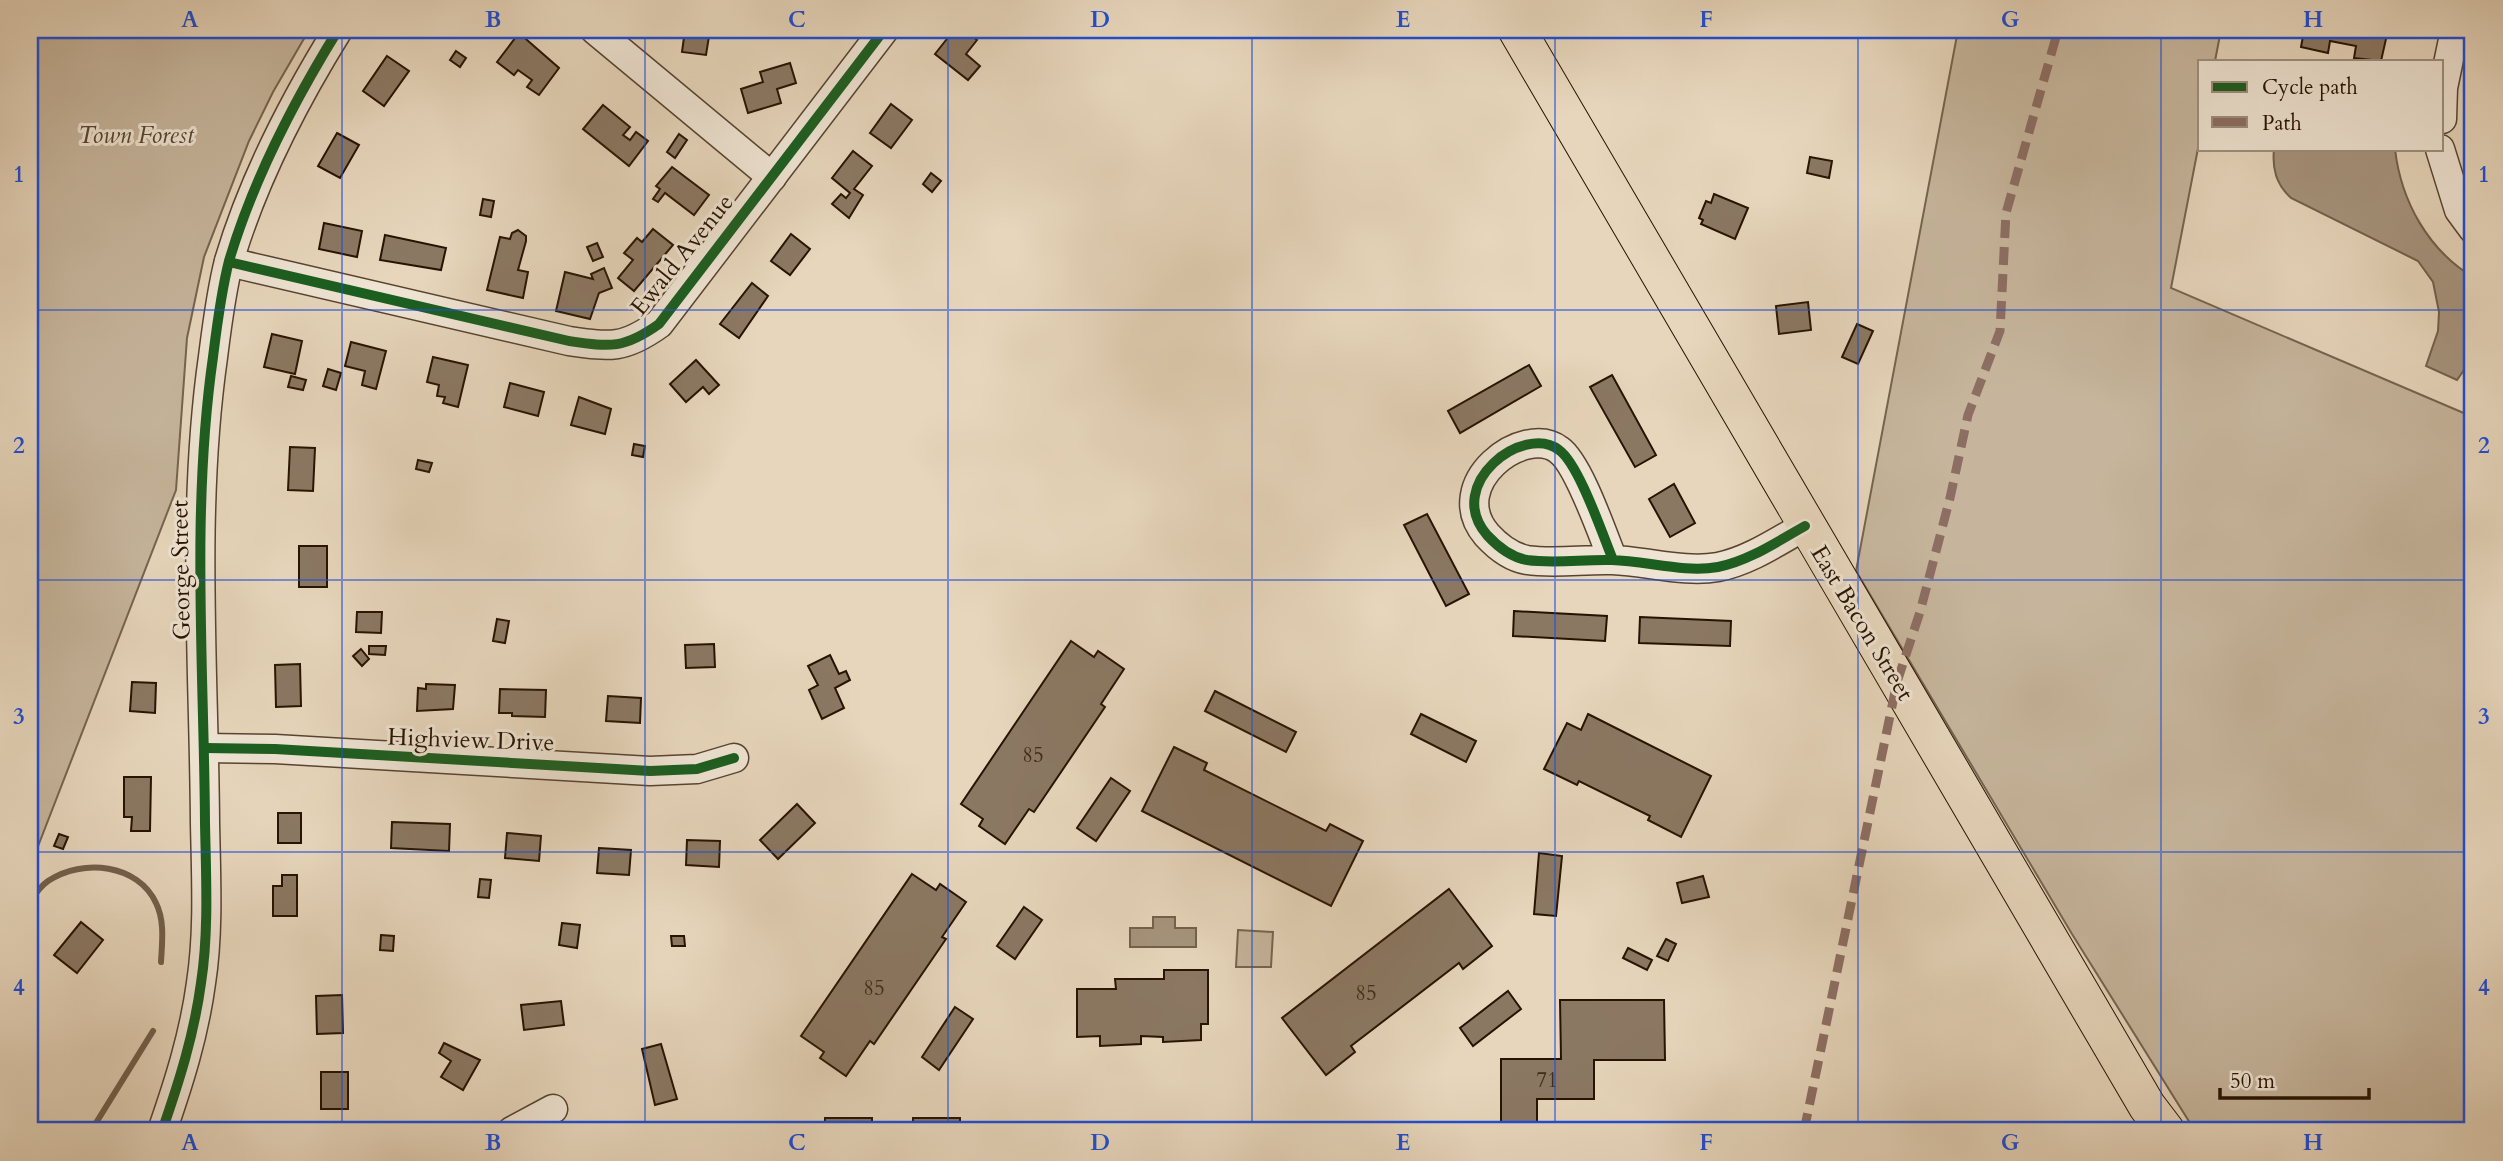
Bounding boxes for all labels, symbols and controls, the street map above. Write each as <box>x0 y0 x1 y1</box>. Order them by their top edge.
text: A <box>181 4 199 35</box>
text: B <box>485 4 501 35</box>
text: C <box>788 4 806 35</box>
text: D <box>1090 4 1110 35</box>
text: E <box>1396 4 1410 35</box>
text: F <box>1699 4 1713 35</box>
text: G <box>2001 4 2020 35</box>
text: H <box>2303 4 2323 35</box>
legend <box>2198 60 2444 150</box>
text: Cycle path <box>2262 73 2358 102</box>
text: Path <box>2262 109 2302 138</box>
park label: Town Forest <box>78 119 195 152</box>
text: 1 <box>13 159 25 190</box>
text: 1 <box>2478 159 2490 190</box>
street label: Ewald Avenue <box>623 187 741 323</box>
text: 2 <box>13 430 25 461</box>
text: 2 <box>2478 430 2490 461</box>
street label: George Street <box>163 499 199 640</box>
street label: East Bacon Street <box>1803 539 1922 707</box>
text: 3 <box>13 701 25 732</box>
text: 3 <box>2478 701 2490 732</box>
street label: Highview Drive <box>387 721 555 759</box>
house number: 85 <box>1022 741 1044 770</box>
text: 4 <box>13 972 25 1003</box>
text: 4 <box>2478 972 2490 1003</box>
house number: 85 <box>863 974 885 1003</box>
house number: 85 <box>1355 979 1377 1008</box>
scale bar <box>2220 1056 2368 1100</box>
house number: 71 <box>1536 1066 1558 1095</box>
text: 50 m <box>2230 1067 2275 1096</box>
text: A <box>181 1127 199 1158</box>
text: B <box>485 1127 501 1158</box>
text: C <box>788 1127 806 1158</box>
text: D <box>1090 1127 1110 1158</box>
text: E <box>1396 1127 1410 1158</box>
text: F <box>1699 1127 1713 1158</box>
text: G <box>2001 1127 2020 1158</box>
text: H <box>2303 1127 2323 1158</box>

